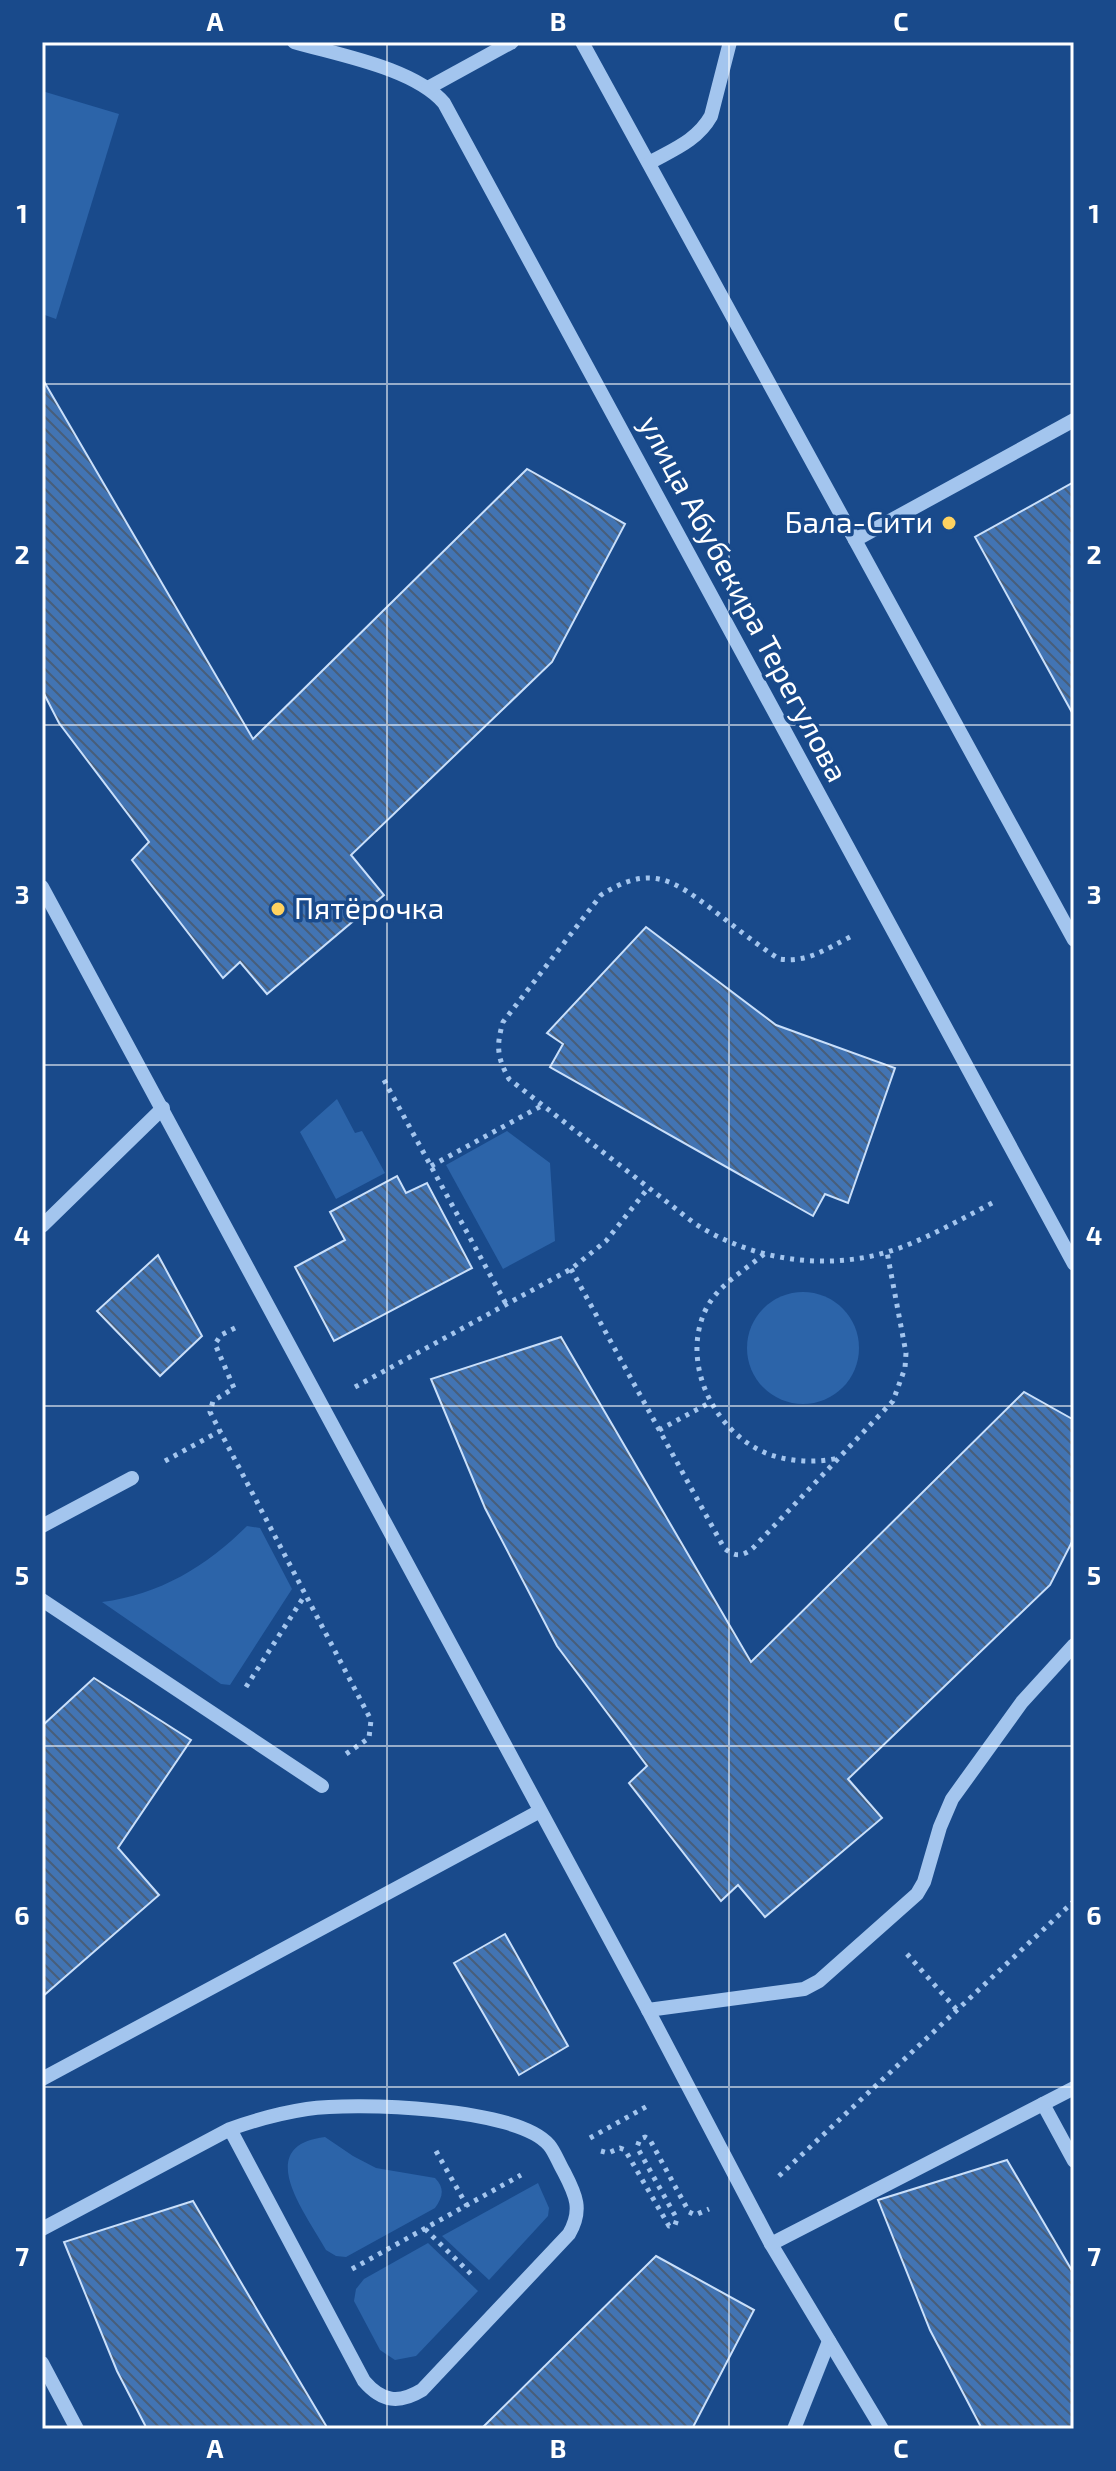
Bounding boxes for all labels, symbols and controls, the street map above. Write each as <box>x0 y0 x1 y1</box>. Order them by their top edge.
text: A <box>207 5 224 36</box>
text: B <box>550 5 566 36</box>
text: C <box>893 5 909 36</box>
text: 1 <box>16 197 28 228</box>
text: 1 <box>1088 197 1100 228</box>
street label: улица Абубекира Терегулова <box>632 409 857 788</box>
place label: Бала-Сити <box>785 503 933 539</box>
marker: Бала-Сити <box>940 514 958 532</box>
text: 2 <box>14 538 30 569</box>
text: 2 <box>1086 538 1102 569</box>
text: 3 <box>15 878 29 909</box>
text: 3 <box>1087 878 1101 909</box>
place label: Пятёрочка <box>294 889 444 925</box>
marker: Пятёрочка <box>269 900 287 918</box>
text: 4 <box>14 1219 30 1250</box>
text: 4 <box>1086 1219 1102 1250</box>
text: 5 <box>15 1559 29 1590</box>
text: 5 <box>1087 1559 1101 1590</box>
text: 6 <box>14 1899 30 1930</box>
text: 6 <box>1086 1899 1102 1930</box>
text: 7 <box>15 2240 29 2271</box>
text: 7 <box>1087 2240 1101 2271</box>
text: A <box>207 2432 224 2463</box>
text: B <box>550 2432 566 2463</box>
text: C <box>893 2432 909 2463</box>

